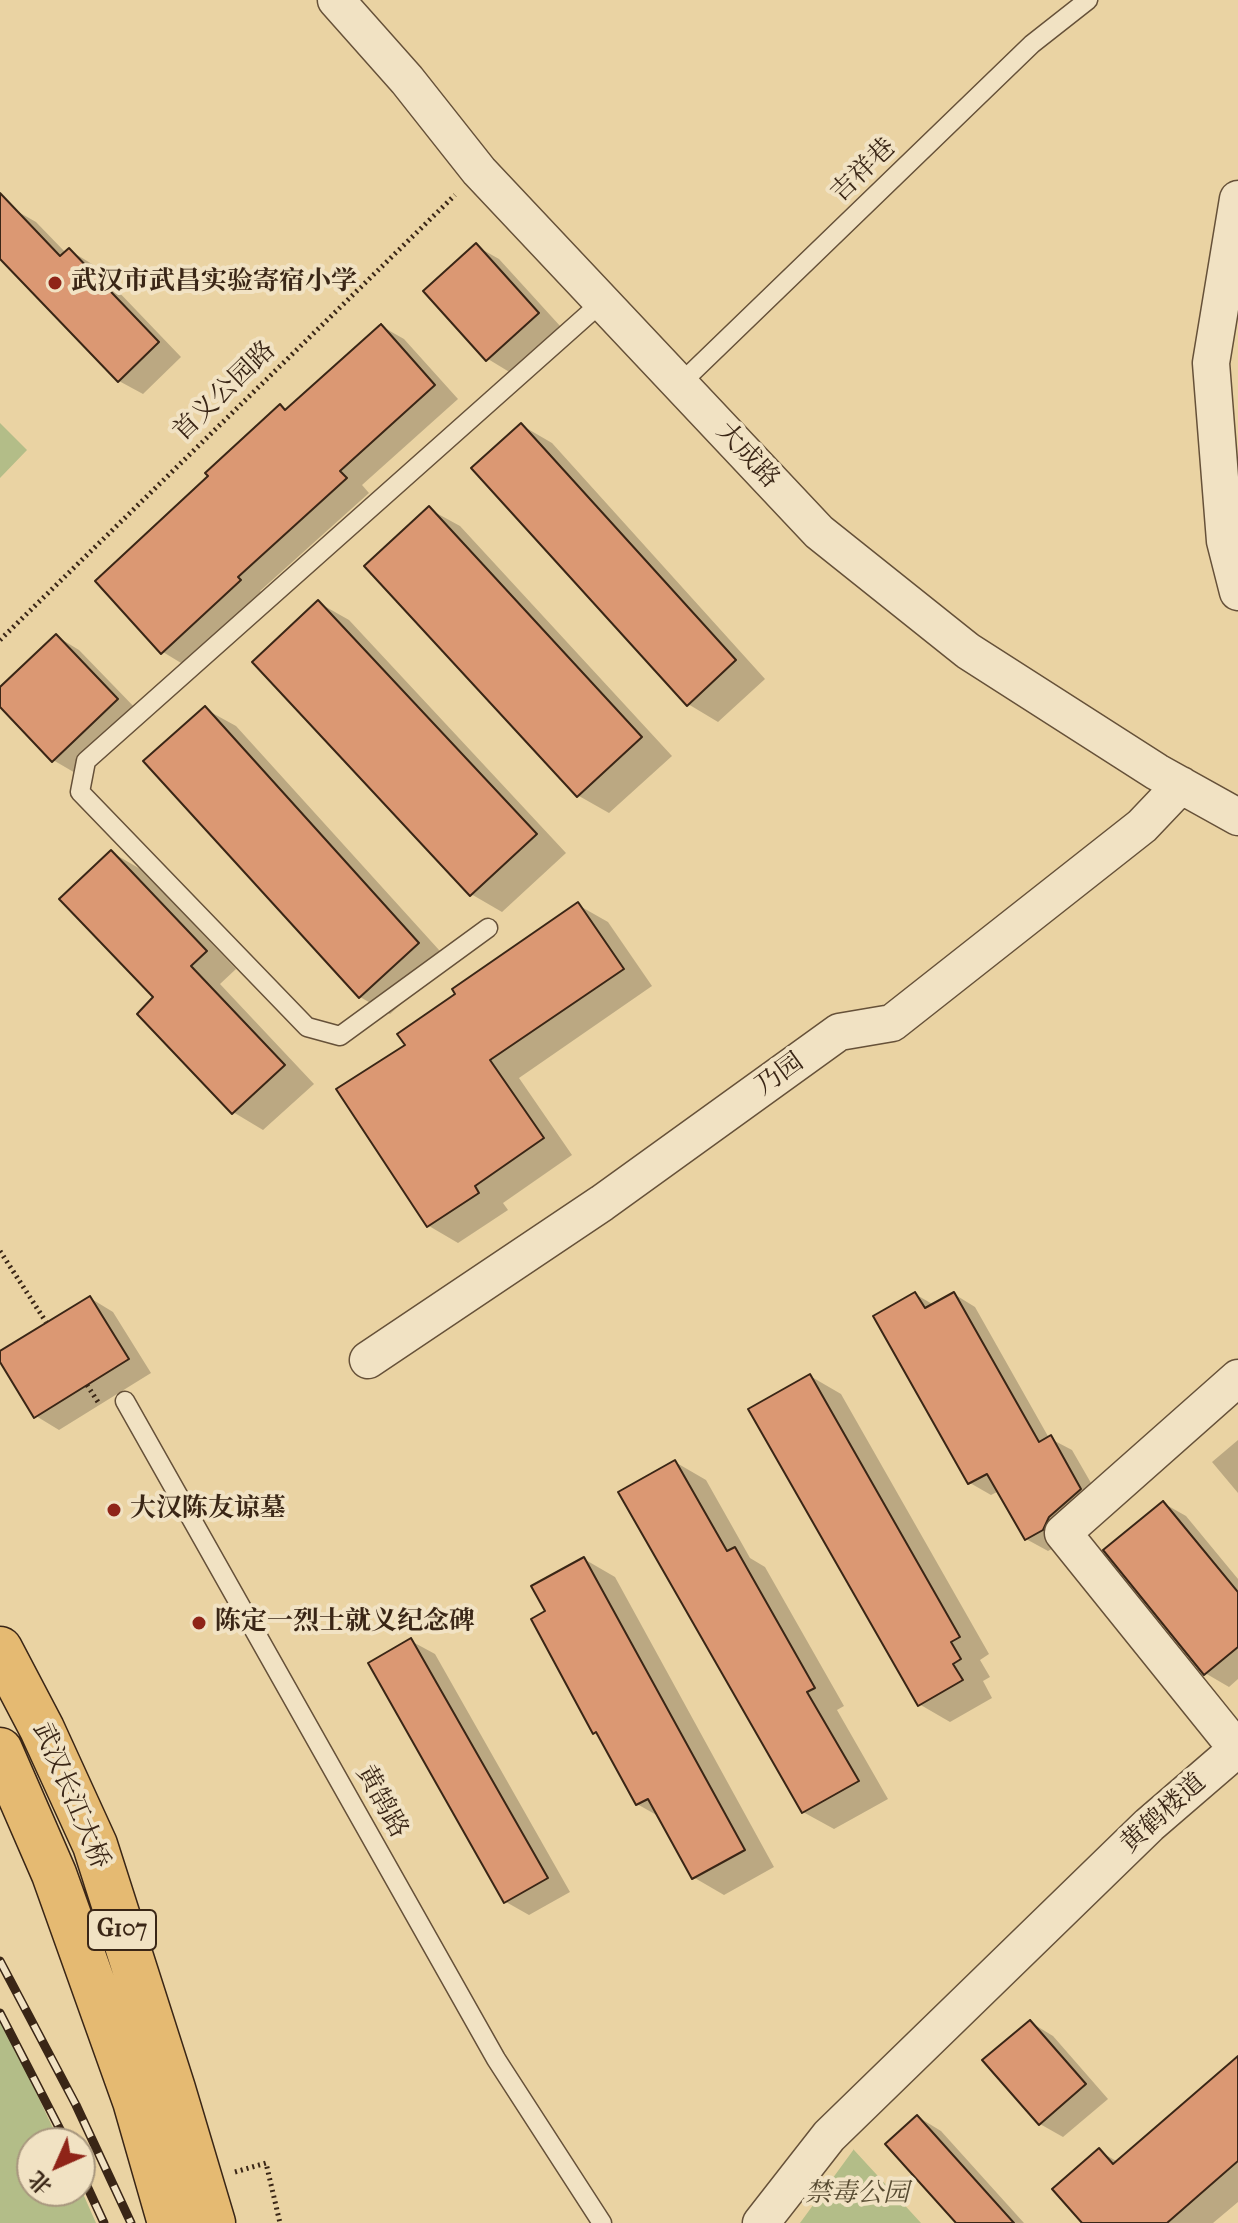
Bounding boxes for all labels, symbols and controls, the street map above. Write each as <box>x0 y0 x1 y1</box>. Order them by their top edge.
street label: 吉祥巷 <box>825 133 903 209</box>
place label: 武汉市武昌实验寄宿小学 <box>71 267 357 299</box>
marker: 武汉市武昌实验寄宿小学 <box>46 274 64 292</box>
street label: 首义公园路 <box>167 336 283 448</box>
street label: 大成路 <box>709 417 785 495</box>
street label: 乃园 <box>750 1047 810 1103</box>
place label: 大汉陈友谅墓 <box>130 1494 286 1526</box>
marker: 大汉陈友谅墓 <box>105 1501 123 1519</box>
place label: 陈定一烈士就义纪念碑 <box>215 1607 475 1639</box>
marker: 陈定一烈士就义纪念碑 <box>190 1614 208 1632</box>
street label: 武汉长江大桥 <box>25 1718 115 1874</box>
street label: 黄鹄路 <box>348 1760 414 1844</box>
street label: 黄鹤楼道 <box>1115 1768 1213 1860</box>
road number: G107 <box>88 1910 156 1950</box>
north arrow <box>16 2127 96 2207</box>
text: 北 <box>23 2166 57 2200</box>
park label: 禁毒公园 <box>805 2179 909 2211</box>

